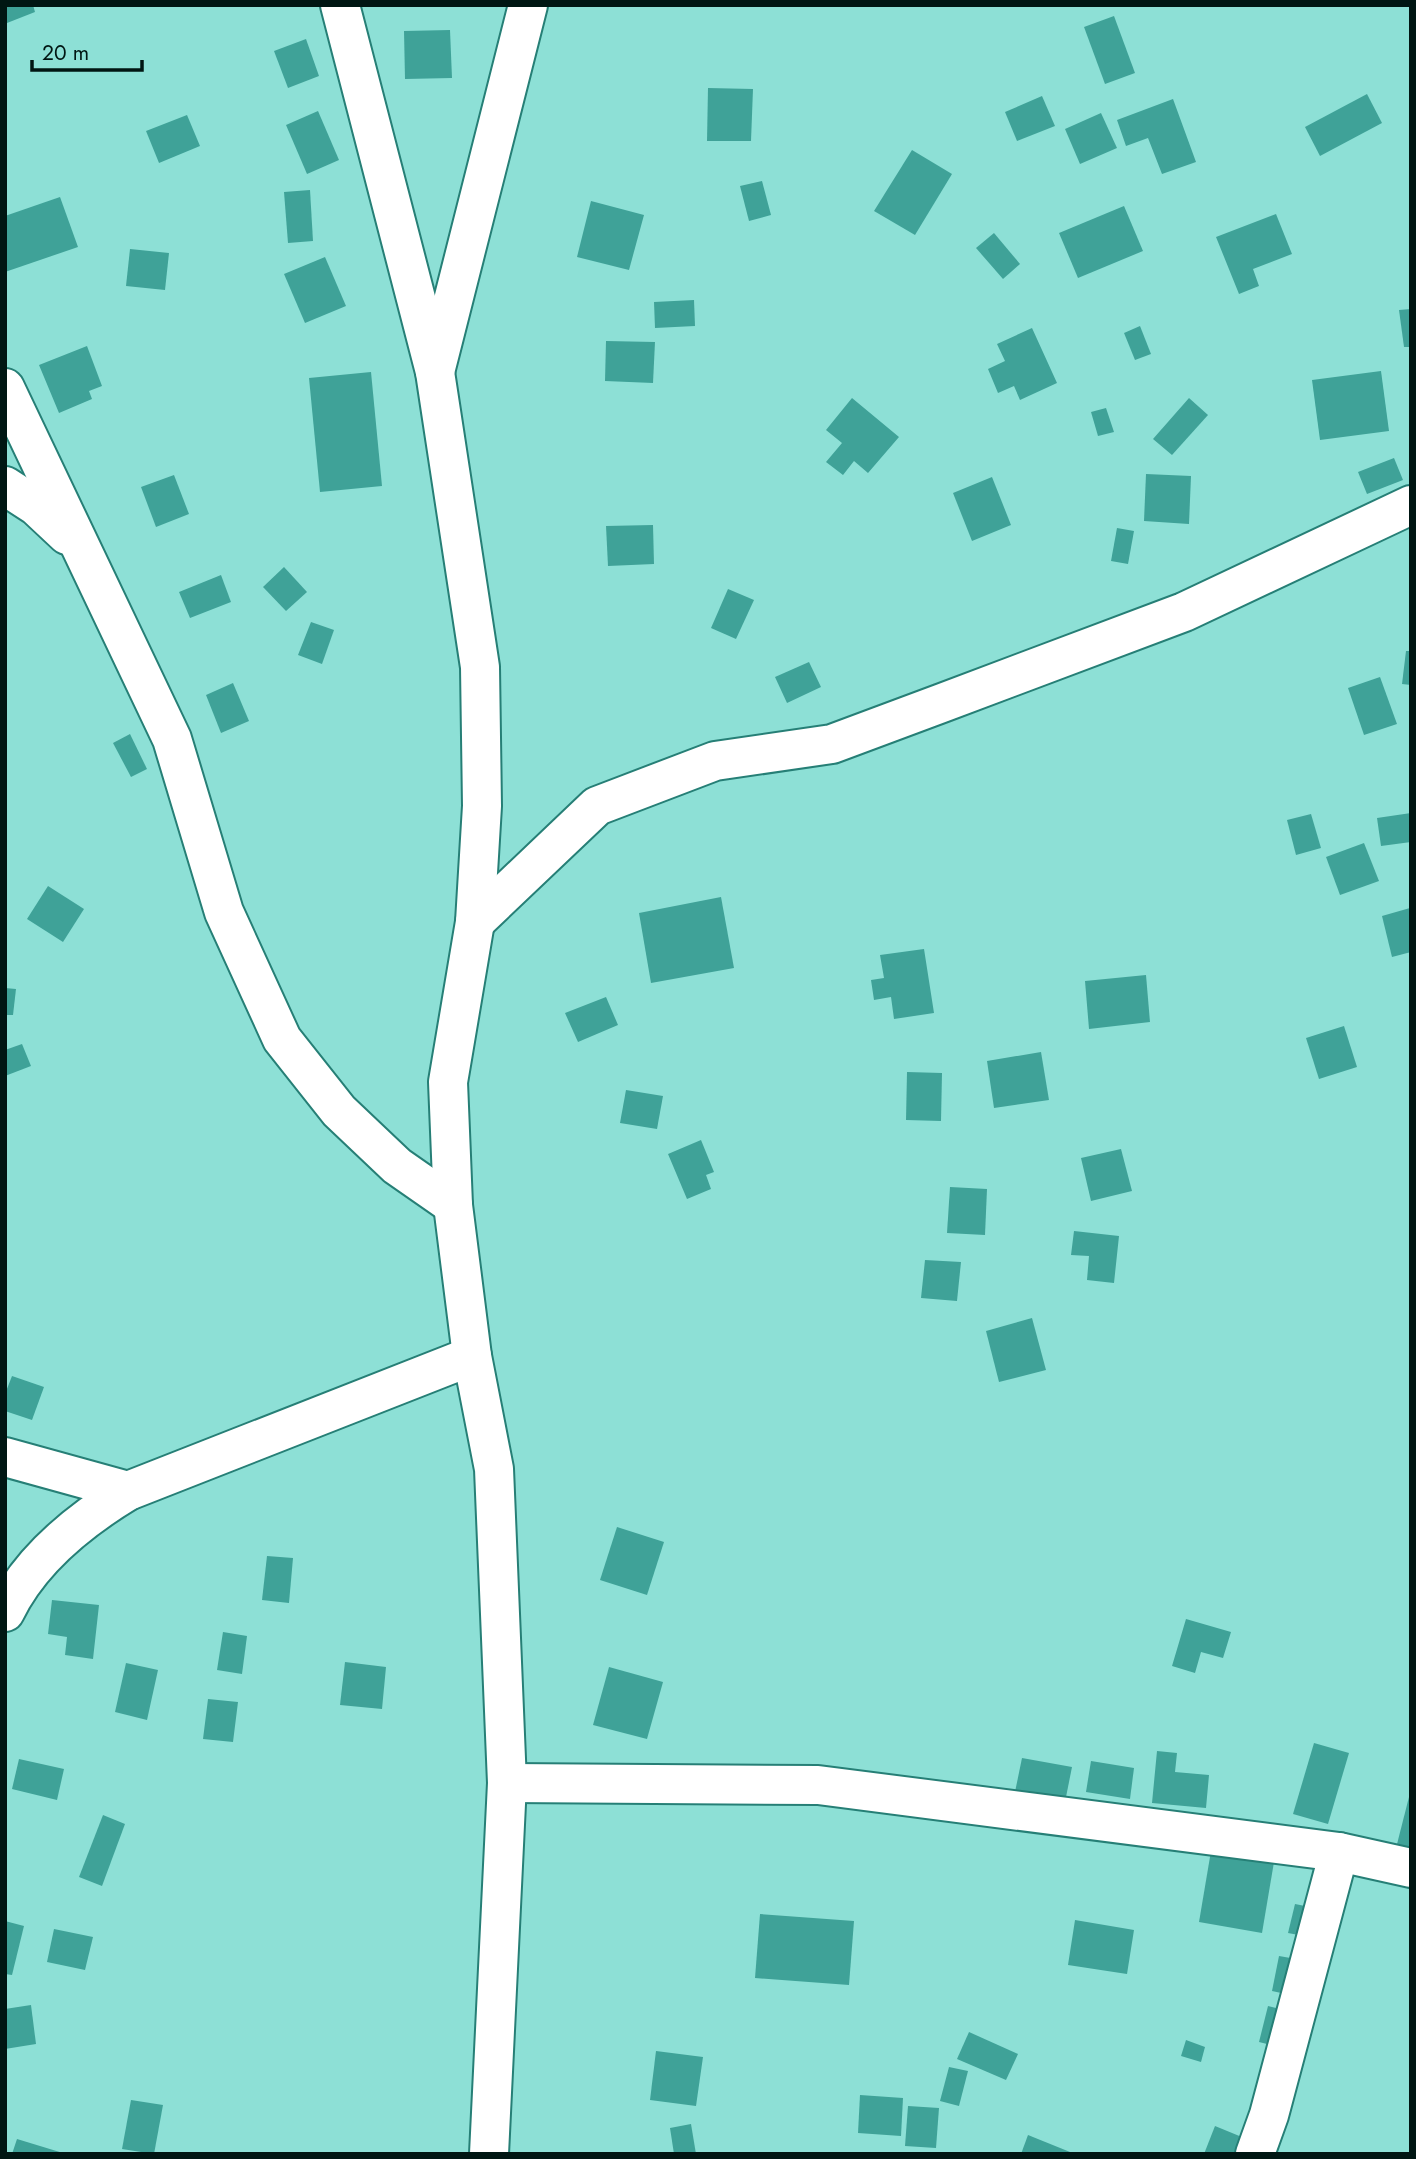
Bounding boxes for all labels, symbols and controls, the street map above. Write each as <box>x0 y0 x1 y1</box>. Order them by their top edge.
scale bar <box>32 28 142 72</box>
text: 20 m <box>42 38 89 68</box>

